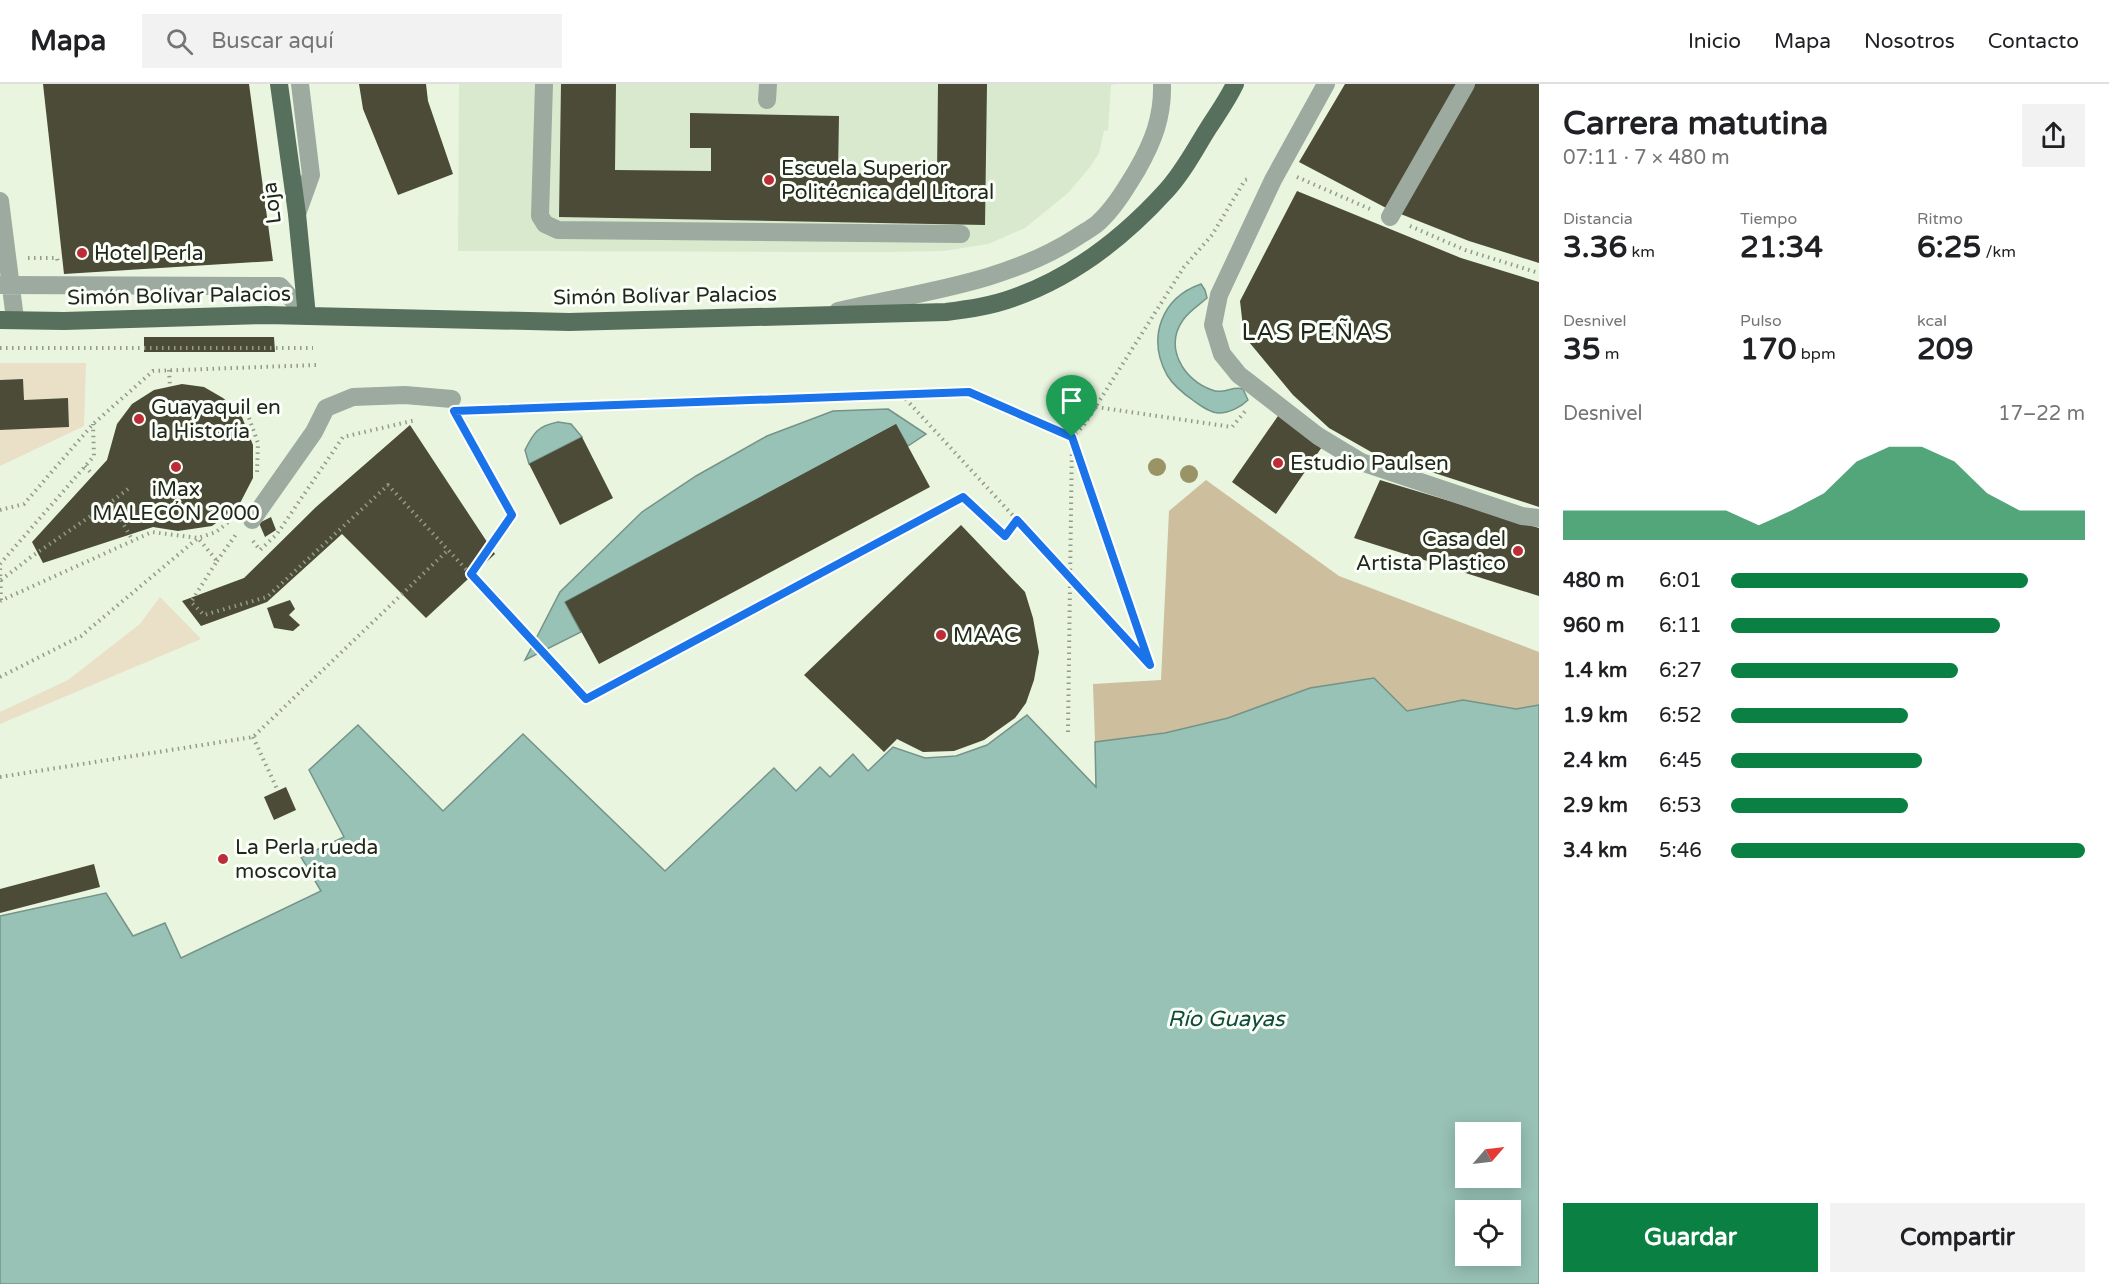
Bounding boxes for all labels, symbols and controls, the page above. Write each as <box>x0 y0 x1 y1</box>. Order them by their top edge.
search box <box>142 14 562 68</box>
text: Mapa <box>30 24 106 58</box>
icon: search <box>163 25 196 58</box>
text: Buscar aquí <box>211 28 334 54</box>
text: Inicio <box>1688 29 1741 54</box>
text: Mapa <box>1774 29 1831 54</box>
text: Nosotros <box>1864 29 1955 54</box>
text: Contacto <box>1988 29 2079 54</box>
text: Carrera matutina <box>1563 104 1828 143</box>
button: share <box>2022 104 2085 167</box>
text: 07:11 · 7 × 480 m <box>1563 146 1730 170</box>
place label: Escuela Superior Politécnica del Litoral <box>781 156 994 205</box>
marker: Escuela Superior Politécnica del Litoral <box>762 173 776 187</box>
street label: Loja <box>257 181 287 225</box>
text: Distancia <box>1563 209 1633 229</box>
text: Tiempo <box>1740 209 1797 229</box>
text: Ritmo <box>1917 209 1963 229</box>
text: 3.36 <box>1563 229 1627 266</box>
text: 21:34 <box>1740 229 1823 266</box>
text: 6:25 <box>1917 229 1981 266</box>
place label: Hotel Perla <box>94 241 203 266</box>
text: km <box>1627 242 1655 262</box>
text: /km <box>1981 242 2016 262</box>
marker: Hotel Perla <box>75 246 89 260</box>
street label: Simón Bolívar Palacios <box>67 282 291 310</box>
street label: Simón Bolívar Palacios <box>553 282 777 310</box>
text: Desnivel <box>1563 311 1627 331</box>
text: Pulso <box>1740 311 1782 331</box>
text: kcal <box>1917 311 1947 331</box>
district label: LAS PEÑAS <box>1241 318 1391 347</box>
text: 35 <box>1563 331 1601 368</box>
text: 170 <box>1740 331 1797 368</box>
text: 209 <box>1917 331 1974 368</box>
text: m <box>1601 344 1620 364</box>
text: bpm <box>1797 344 1836 364</box>
pin <box>1046 375 1097 437</box>
icon: arrive <box>1055 384 1088 417</box>
place label: Guayaquil en la Historía <box>151 395 281 444</box>
text: Desnivel <box>1563 402 1642 426</box>
text: 17–22 m <box>1998 402 2085 426</box>
marker: Guayaquil en la Historía <box>132 412 146 426</box>
place label: Estudio Paulsen <box>1290 451 1449 476</box>
marker: Estudio Paulsen <box>1271 456 1285 470</box>
marker: iMax MALECÓN 2000 <box>169 460 183 474</box>
place label: iMax MALECÓN 2000 <box>92 477 260 526</box>
place label: Casa del Artista Plastico <box>1356 527 1506 576</box>
marker: Casa del Artista Plastico <box>1511 544 1525 558</box>
text: 480 m <box>1563 569 1624 593</box>
text: 6:01 <box>1659 569 1702 593</box>
text: 960 m <box>1563 614 1624 638</box>
text: 6:11 <box>1659 614 1702 638</box>
place label: MAAC <box>953 623 1019 648</box>
marker: MAAC <box>934 628 948 642</box>
text: 1.4 km <box>1563 659 1627 683</box>
text: 6:27 <box>1659 659 1702 683</box>
text: 1.9 km <box>1563 704 1628 728</box>
text: 6:52 <box>1659 704 1702 728</box>
text: 2.4 km <box>1563 749 1627 773</box>
text: 6:45 <box>1659 749 1702 773</box>
text: 2.9 km <box>1563 794 1628 818</box>
text: 6:53 <box>1659 794 1702 818</box>
place label: La Perla rueda moscovita <box>235 835 378 884</box>
text: 3.4 km <box>1563 839 1627 863</box>
text: 5:46 <box>1659 839 1702 863</box>
marker: La Perla rueda moscovita <box>216 852 230 866</box>
water label: Río Guayas <box>1167 1006 1286 1032</box>
north arrow <box>1455 1122 1521 1188</box>
map controls <box>1455 1122 1521 1266</box>
button: locate <box>1455 1200 1521 1266</box>
button: Guardar <box>1563 1203 1818 1272</box>
button: Compartir <box>1830 1203 2085 1272</box>

